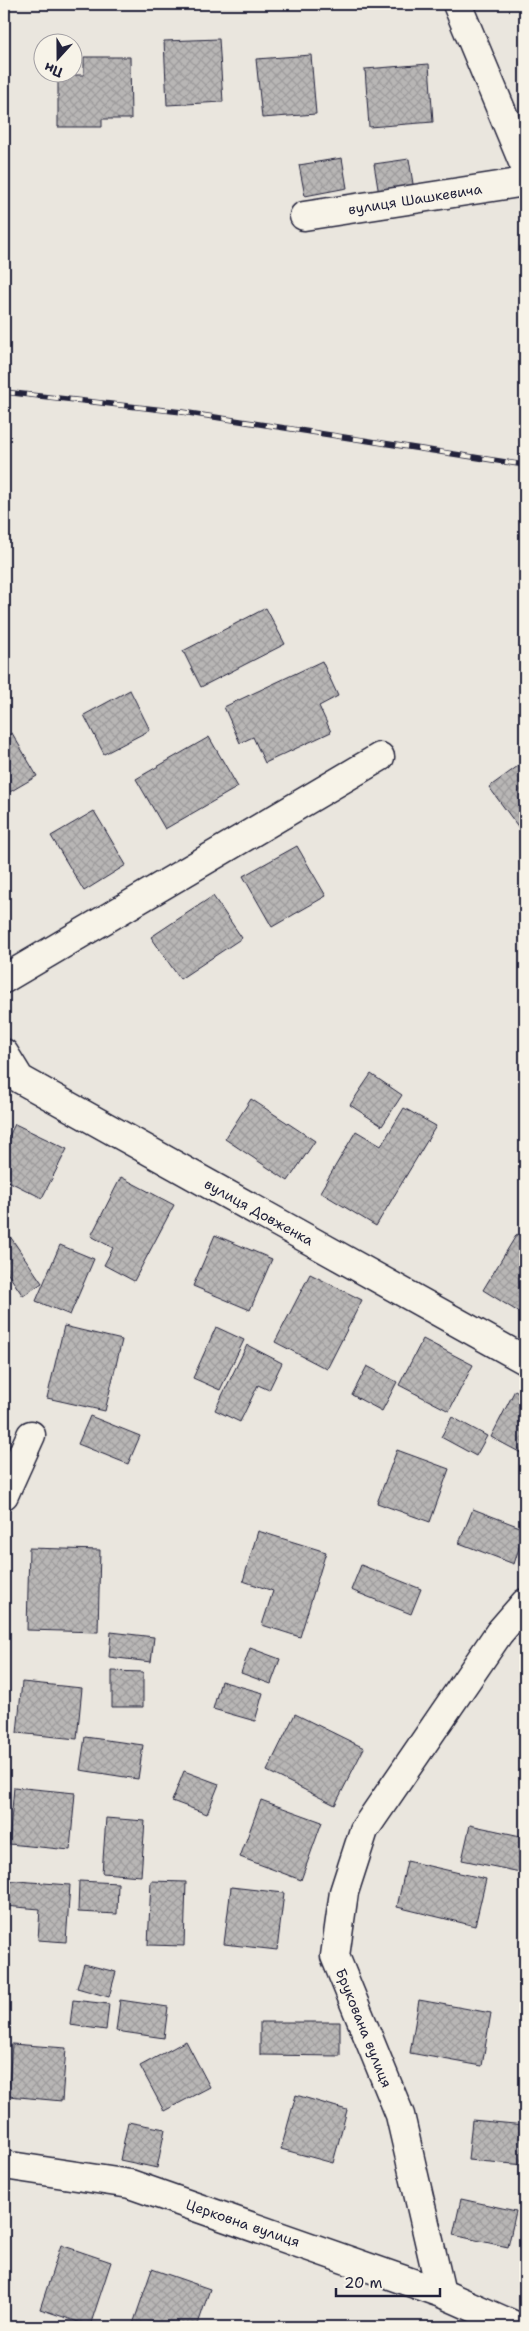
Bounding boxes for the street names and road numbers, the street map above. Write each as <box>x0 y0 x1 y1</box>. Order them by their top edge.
street label: вулиця Шашкевича <box>347 180 483 218</box>
street label: вулиця Довженка <box>201 1175 317 1250</box>
street label: Брукована вулиця <box>332 1966 396 2090</box>
street label: Церковна вулиця <box>184 2195 302 2251</box>

